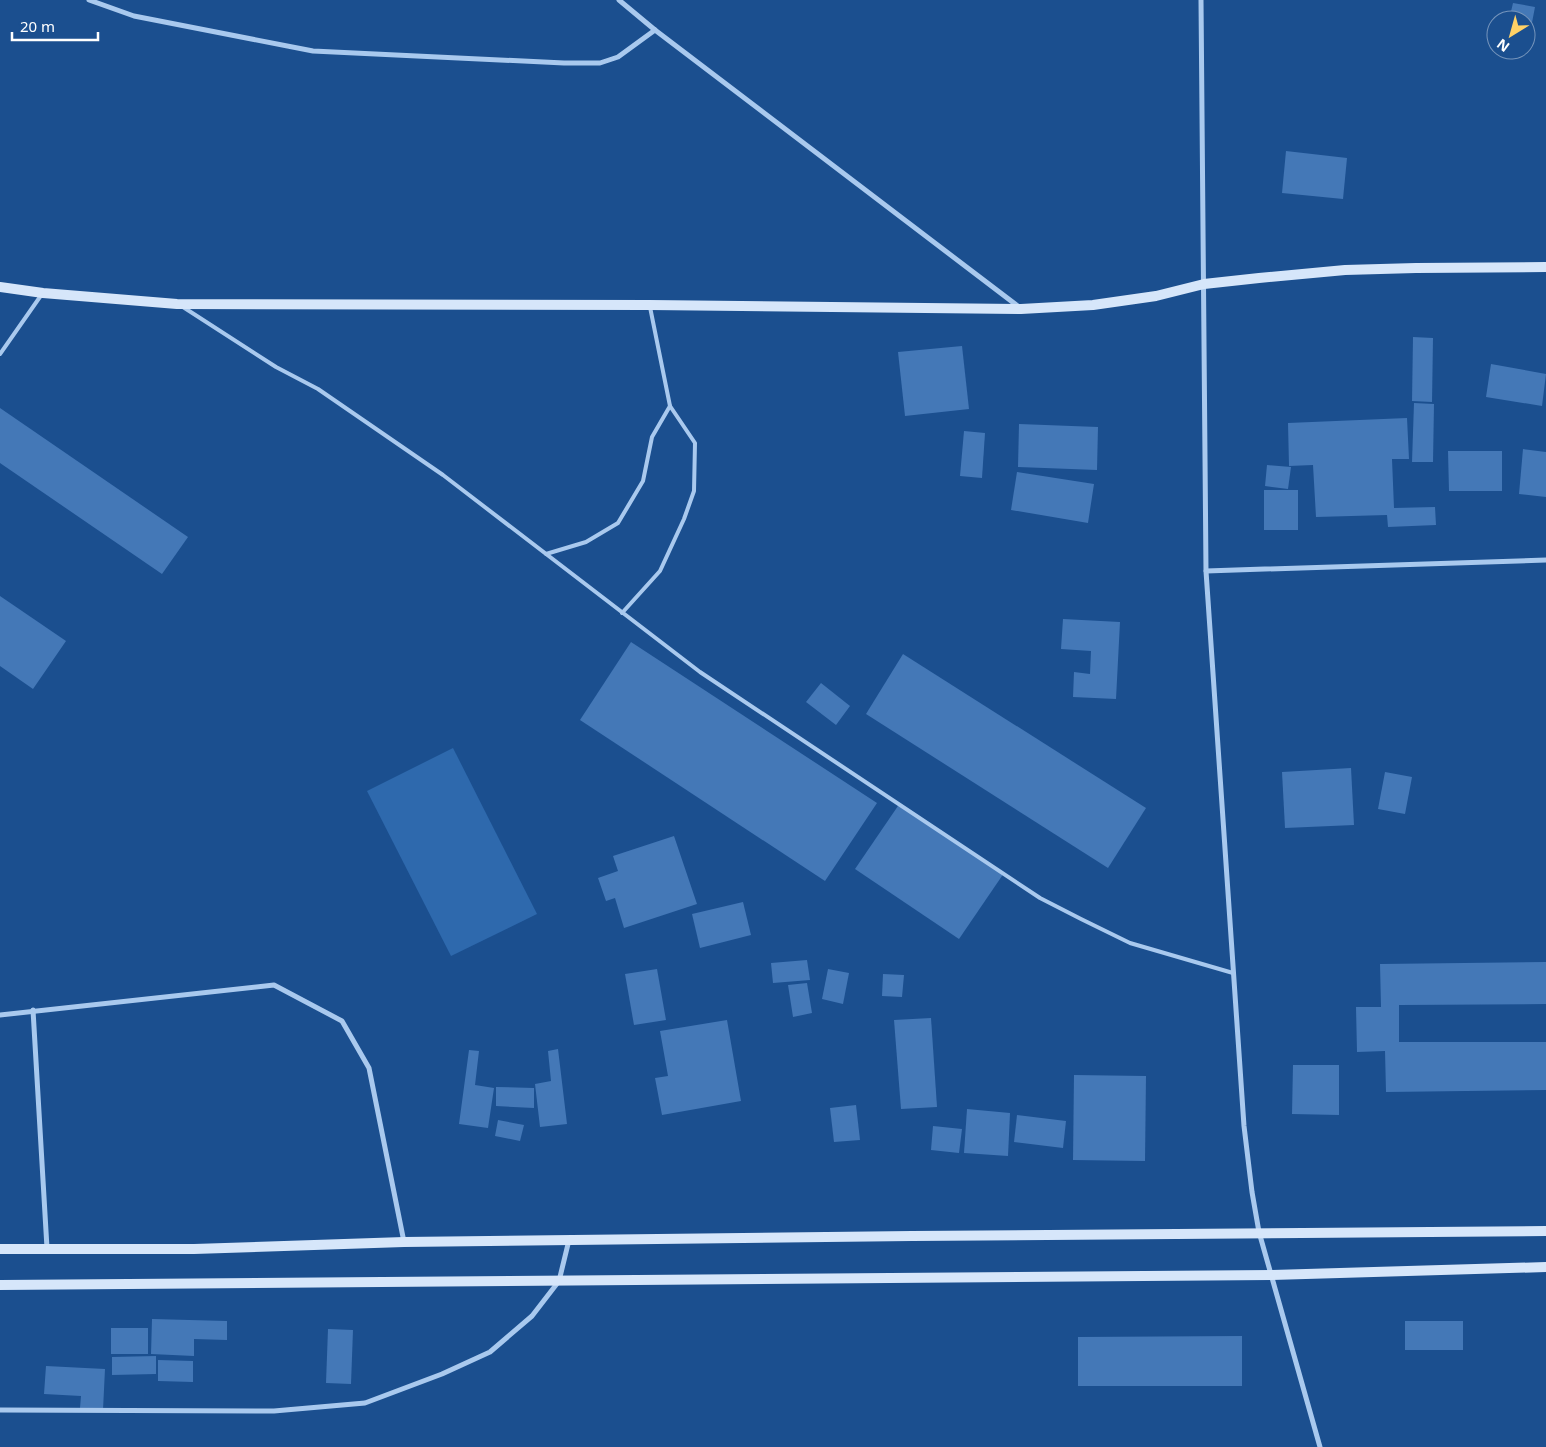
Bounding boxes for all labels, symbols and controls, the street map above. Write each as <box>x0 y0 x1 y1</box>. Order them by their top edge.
scale bar <box>12 10 99 42</box>
north arrow <box>1486 10 1536 60</box>
text: 20 m <box>20 16 55 36</box>
text: N <box>1493 35 1513 57</box>

